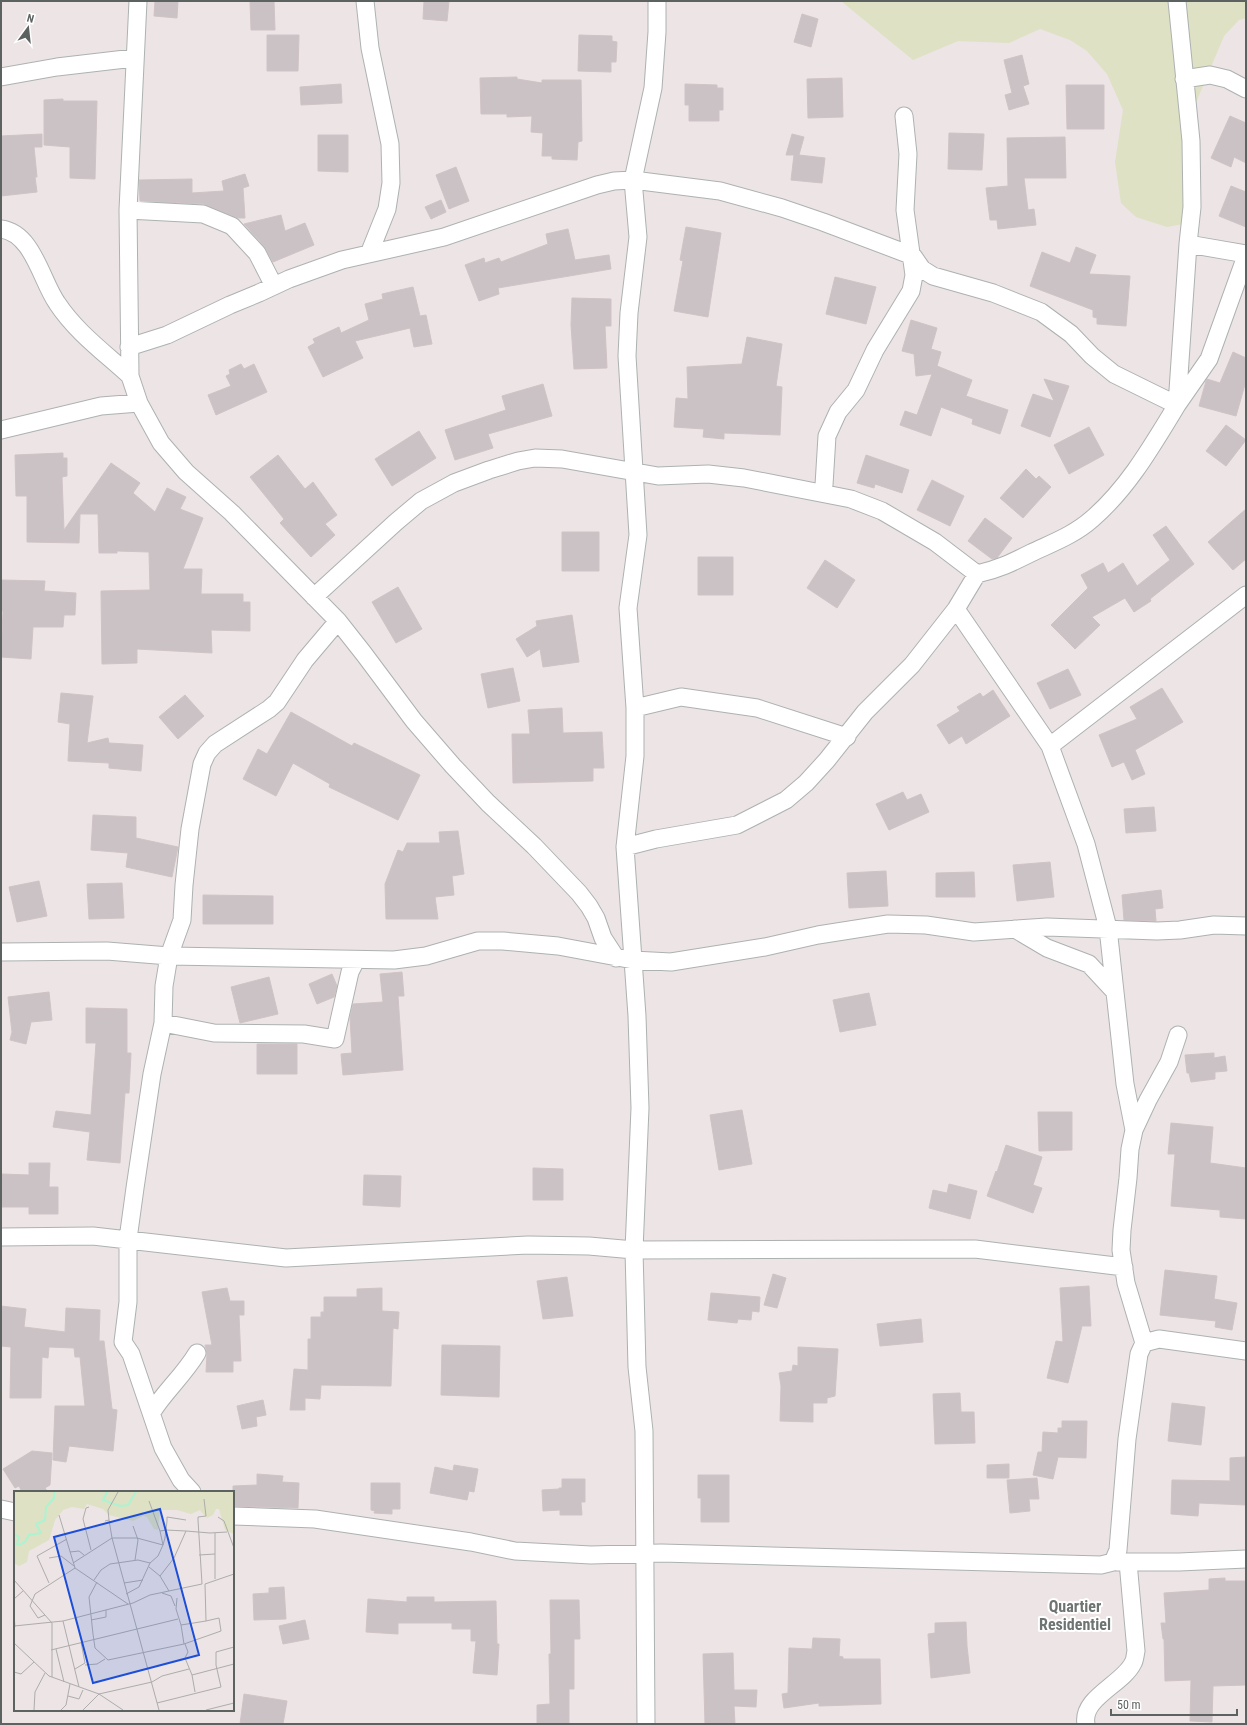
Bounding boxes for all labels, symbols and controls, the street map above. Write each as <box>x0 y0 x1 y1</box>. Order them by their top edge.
north arrow <box>8 8 48 48</box>
text: N <box>26 12 36 26</box>
inset map <box>14 1491 234 1711</box>
district label: Quartier Residentiel <box>1039 1597 1111 1634</box>
scale bar <box>1111 1691 1237 1717</box>
text: 50 m <box>1117 1698 1141 1712</box>

